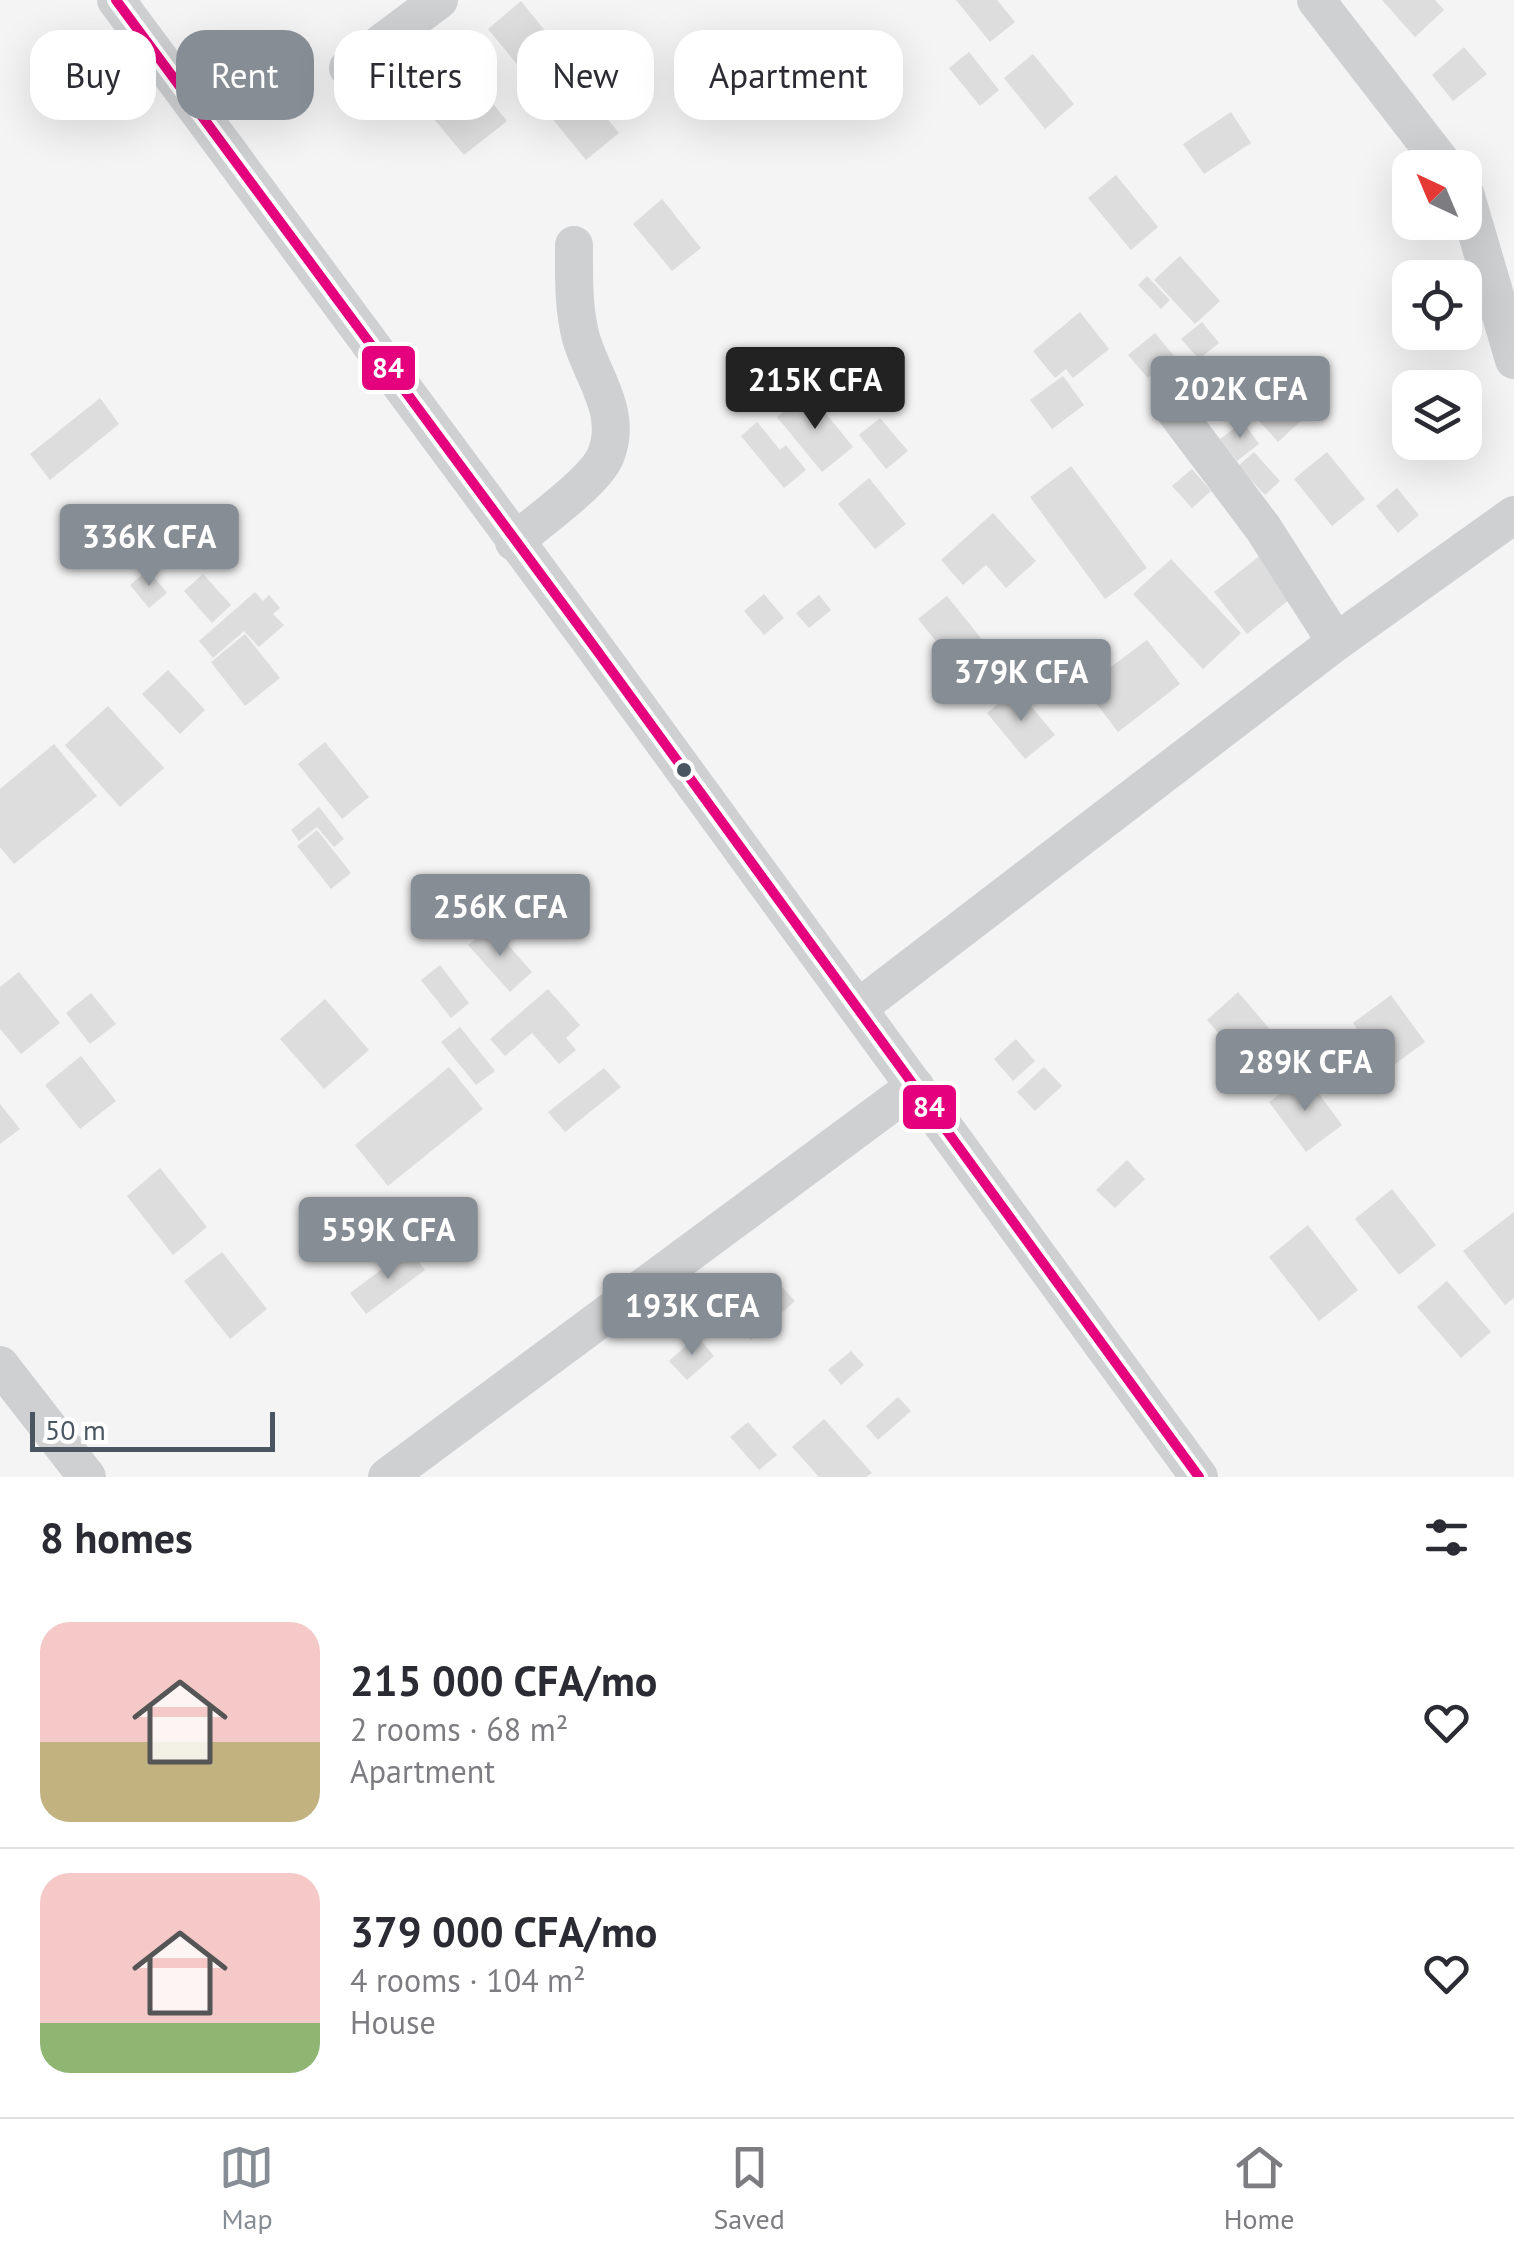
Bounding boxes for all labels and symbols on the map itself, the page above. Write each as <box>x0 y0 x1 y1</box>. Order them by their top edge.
north arrow <box>1392 150 1482 240</box>
line badge: 84 <box>360 344 417 392</box>
pin: 215K CFA <box>712 347 918 432</box>
text: 84 <box>372 349 404 386</box>
pin: 202K CFA <box>1137 356 1343 441</box>
pin: 336K CFA <box>46 504 252 589</box>
pin: 379K CFA <box>918 639 1124 724</box>
unlabelled marker <box>674 760 694 780</box>
pin: 256K CFA <box>397 874 603 959</box>
pin: 289K CFA <box>1202 1029 1408 1114</box>
line badge: 84 <box>901 1083 958 1131</box>
text: 84 <box>913 1088 945 1125</box>
pin: 559K CFA <box>285 1197 491 1282</box>
pin: 193K CFA <box>589 1273 795 1358</box>
scale bar <box>30 1407 275 1452</box>

